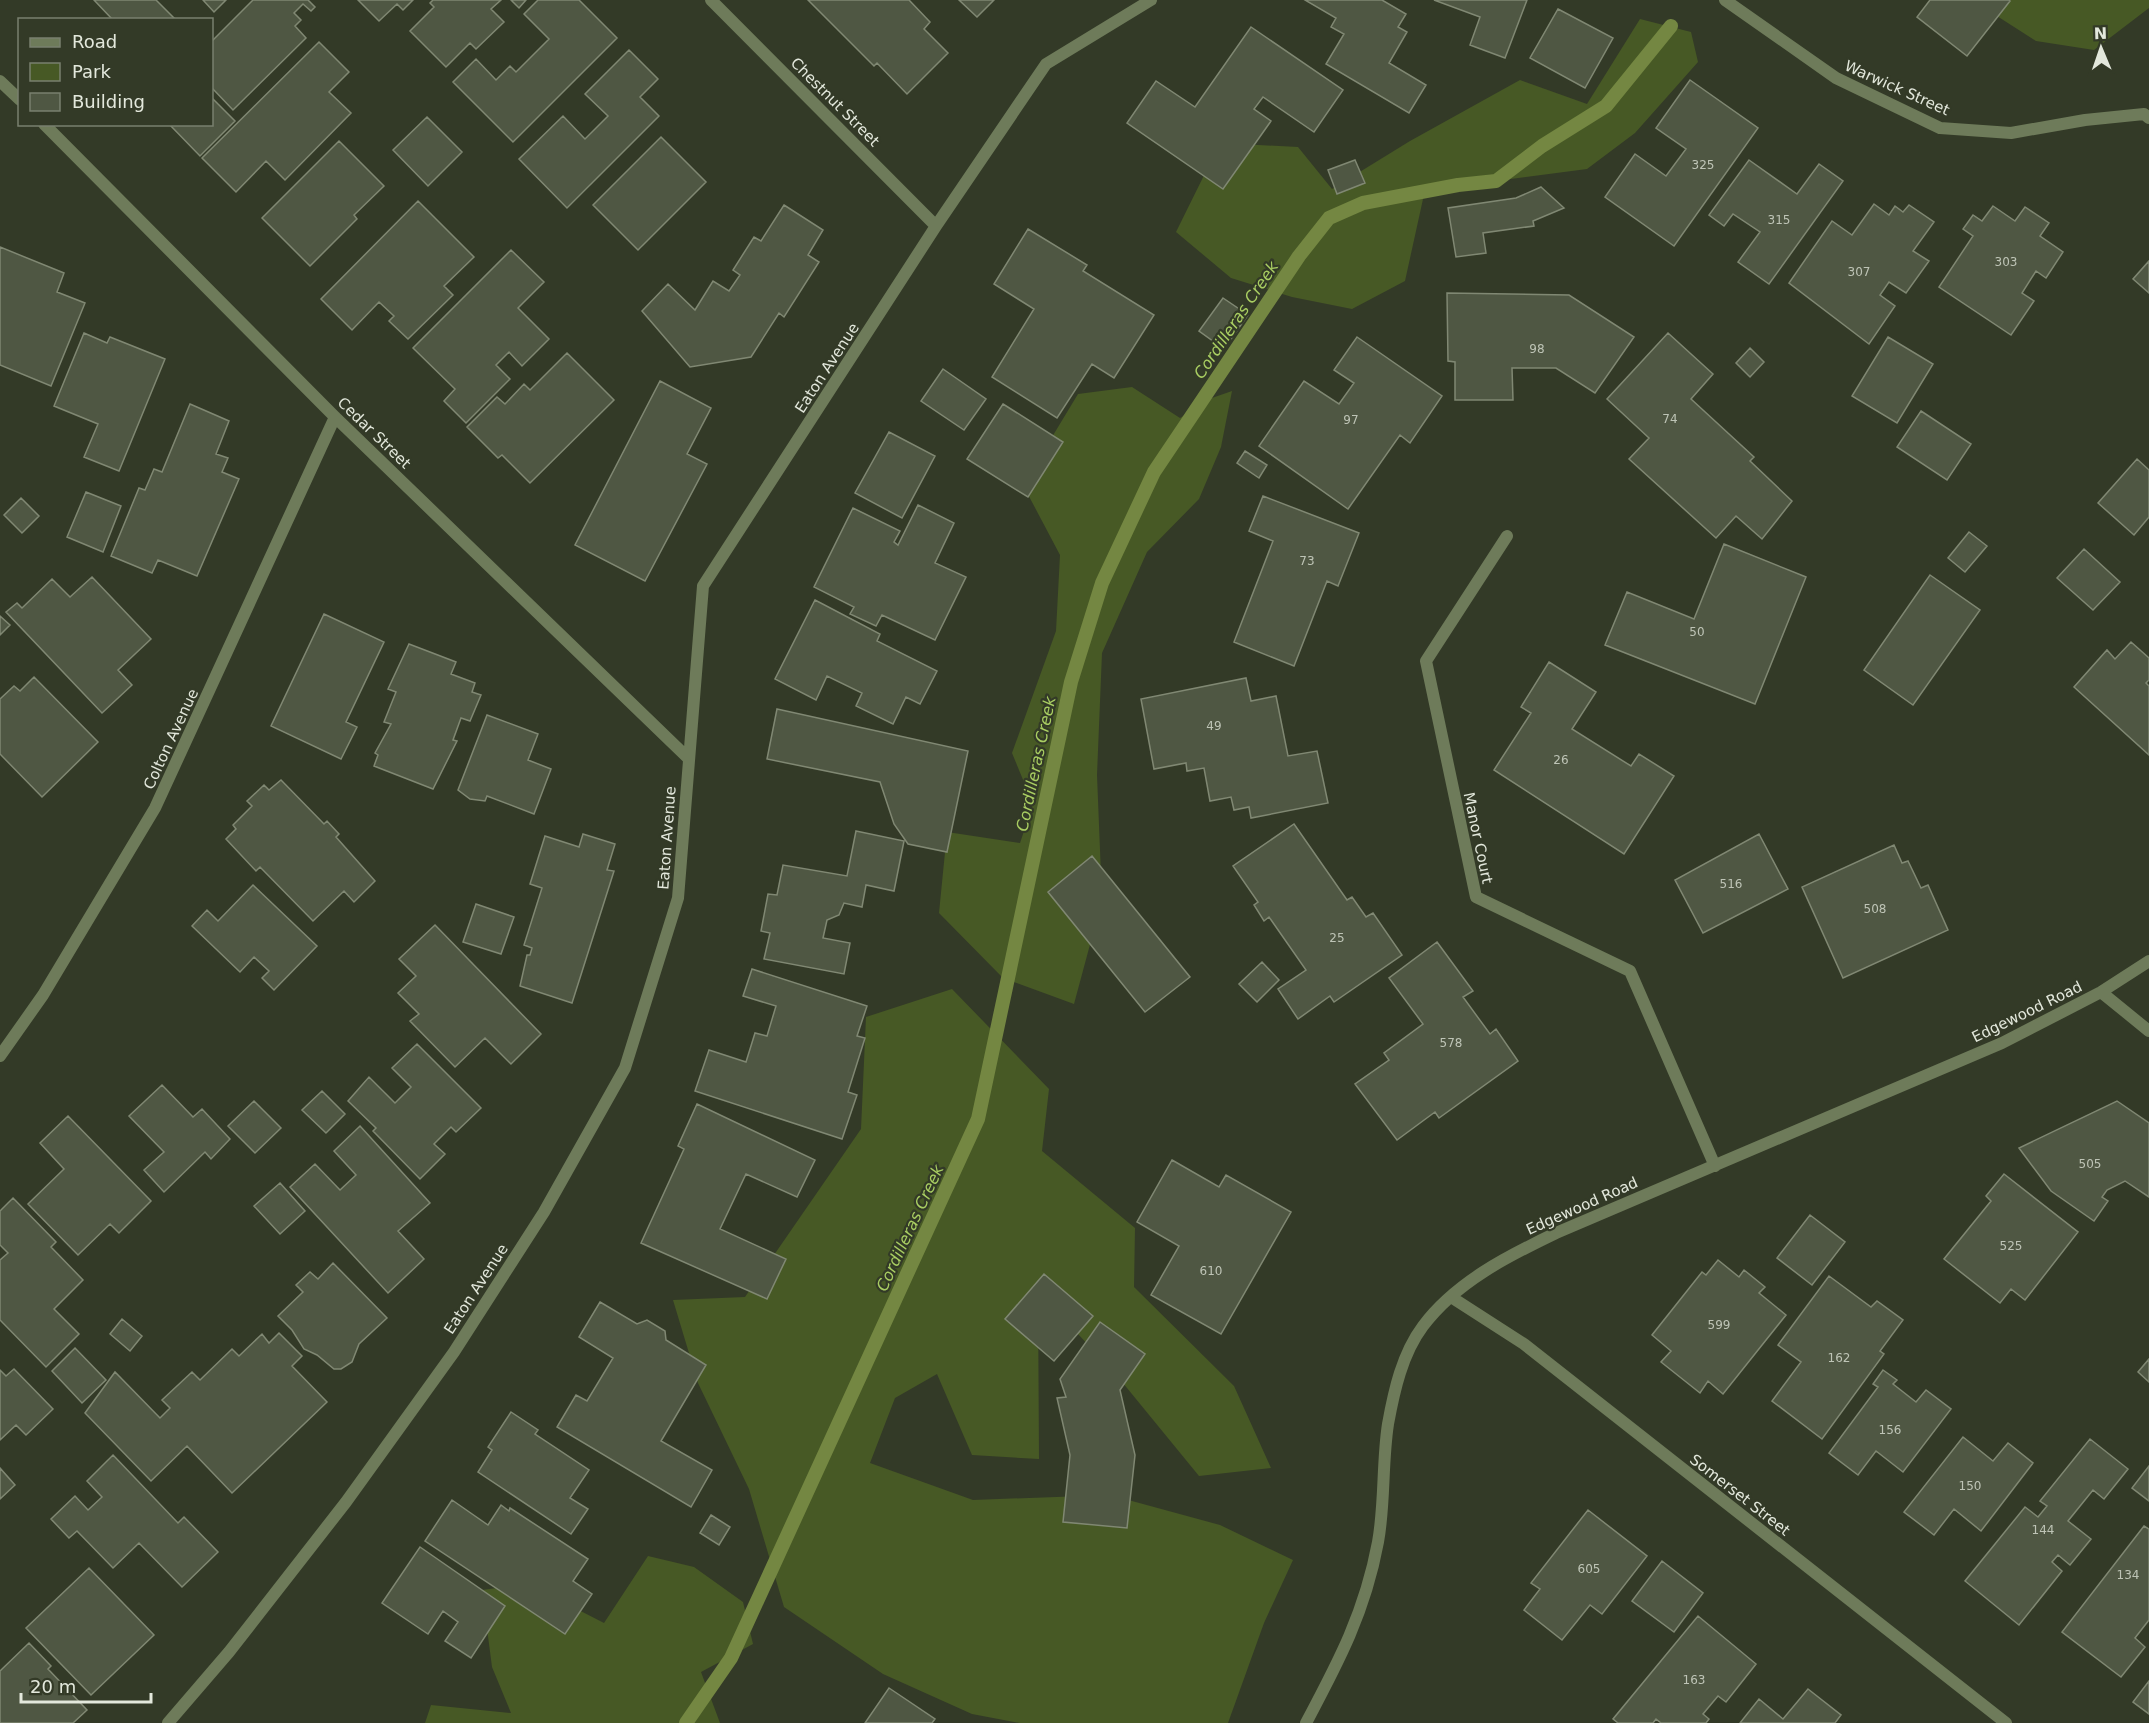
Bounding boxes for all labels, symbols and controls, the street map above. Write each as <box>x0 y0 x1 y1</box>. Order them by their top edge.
legend <box>18 18 213 126</box>
north arrow <box>2071 18 2131 78</box>
text: N <box>2093 24 2108 43</box>
text: Road <box>72 31 117 52</box>
street label: Chestnut Street <box>787 54 883 150</box>
street label: Warwick Street <box>1842 57 1952 119</box>
text: Park <box>72 61 111 82</box>
text: Building <box>72 91 145 112</box>
house number: 325 <box>1692 158 1714 172</box>
house number: 315 <box>1768 213 1790 227</box>
house number: 303 <box>1995 255 2017 269</box>
water label: Cordilleras Creek <box>1190 257 1283 382</box>
house number: 307 <box>1848 265 1870 279</box>
street label: Eaton Avenue <box>791 320 863 416</box>
house number: 98 <box>1529 342 1545 356</box>
street label: Cedar Street <box>334 394 414 473</box>
house number: 74 <box>1662 412 1678 426</box>
house number: 97 <box>1343 413 1359 427</box>
house number: 73 <box>1299 554 1315 568</box>
house number: 50 <box>1689 625 1705 639</box>
street label: Colton Avenue <box>140 686 202 792</box>
water label: Cordilleras Creek <box>1012 694 1060 833</box>
house number: 49 <box>1206 719 1222 733</box>
house number: 26 <box>1553 753 1569 767</box>
street label: Eaton Avenue <box>654 786 680 890</box>
street label: Manor Court <box>1460 791 1496 885</box>
house number: 516 <box>1720 877 1742 891</box>
house number: 508 <box>1864 902 1886 916</box>
house number: 25 <box>1329 931 1345 945</box>
street label: Edgewood Road <box>1969 978 2085 1046</box>
house number: 578 <box>1440 1036 1462 1050</box>
house number: 505 <box>2079 1157 2101 1171</box>
water label: Cordilleras Creek <box>872 1161 948 1294</box>
street label: Edgewood Road <box>1523 1173 1641 1239</box>
house number: 525 <box>2000 1239 2022 1253</box>
street label: Eaton Avenue <box>440 1241 512 1337</box>
house number: 610 <box>1200 1264 1222 1278</box>
house number: 599 <box>1708 1318 1730 1332</box>
house number: 162 <box>1828 1351 1850 1365</box>
house number: 156 <box>1879 1423 1901 1437</box>
street label: Somerset Street <box>1686 1450 1794 1540</box>
house number: 150 <box>1959 1479 1981 1493</box>
house number: 144 <box>2032 1523 2054 1537</box>
house number: 605 <box>1578 1562 1600 1576</box>
house number: 134 <box>2117 1568 2139 1582</box>
scale bar <box>21 1666 152 1704</box>
house number: 163 <box>1683 1673 1705 1687</box>
text: 20 m <box>30 1676 76 1697</box>

